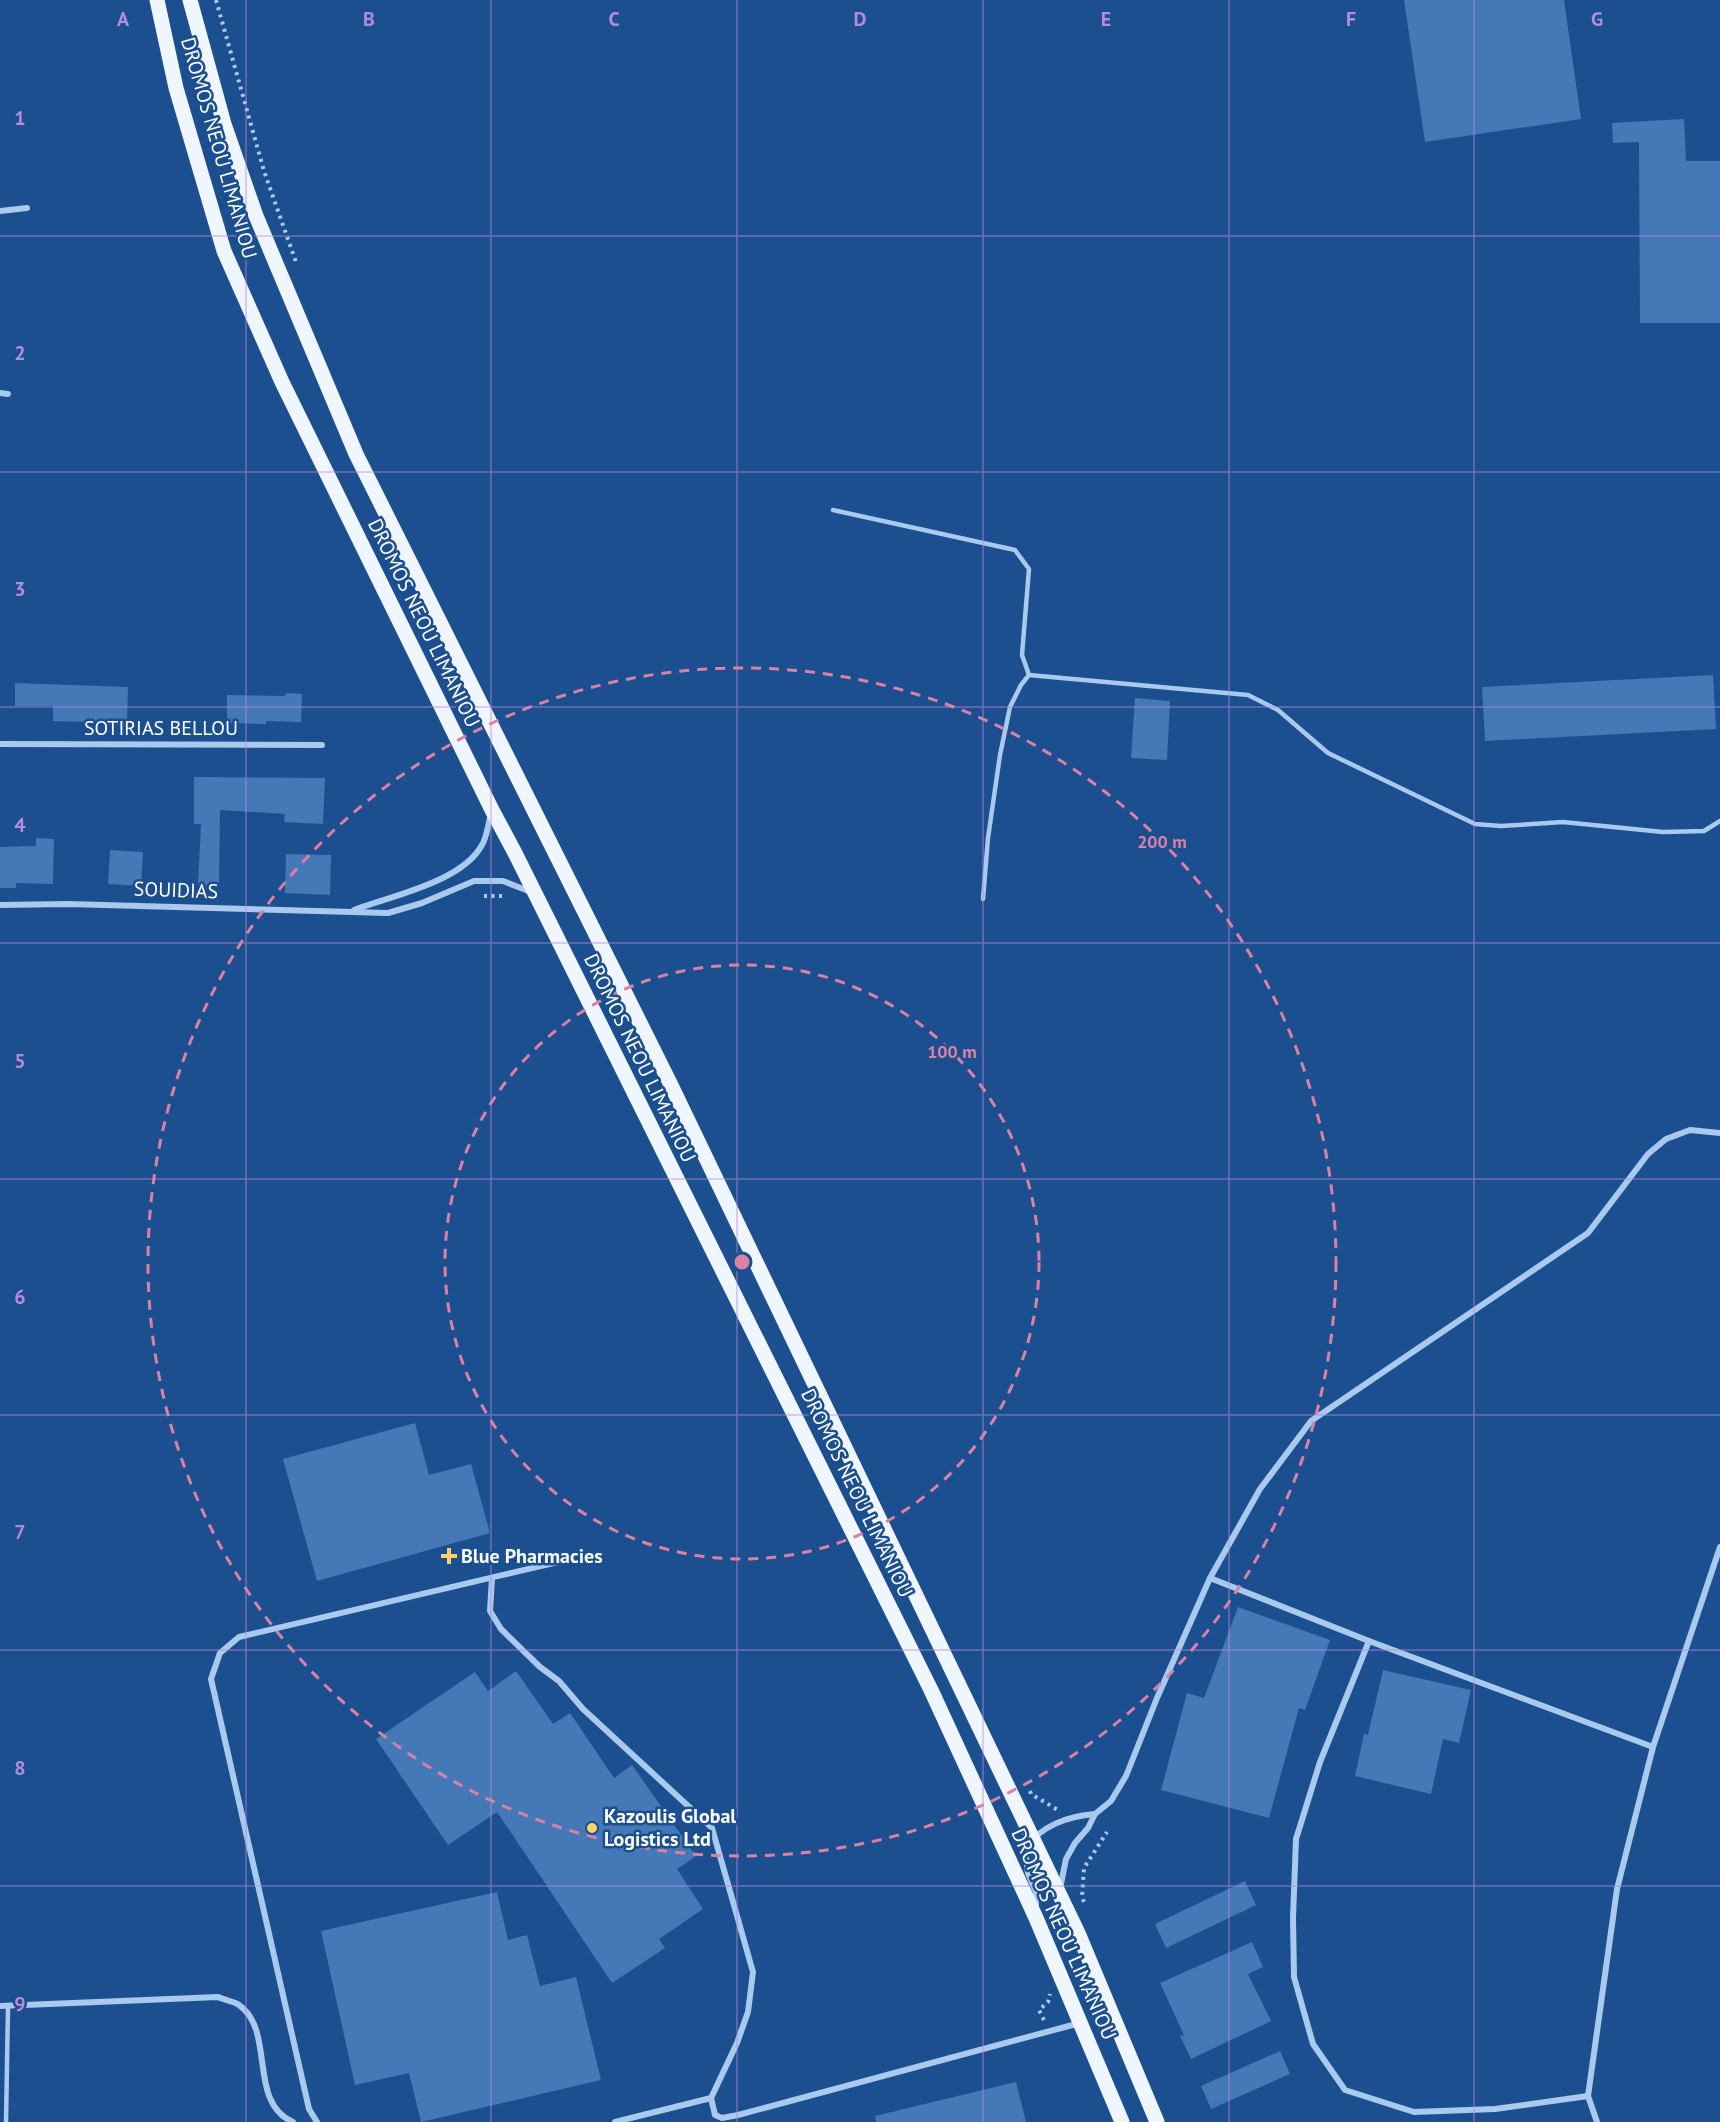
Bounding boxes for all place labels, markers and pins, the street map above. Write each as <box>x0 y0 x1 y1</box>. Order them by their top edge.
centre of rings <box>732 1252 752 1272</box>
place label: Blue Pharmacies <box>461 1543 603 1569</box>
marker: Blue Pharmacies <box>442 1549 456 1563</box>
place label: Kazoulis Global Logistics Ltd <box>604 1803 736 1852</box>
marker: Kazoulis Global Logistics Ltd <box>585 1821 599 1835</box>

